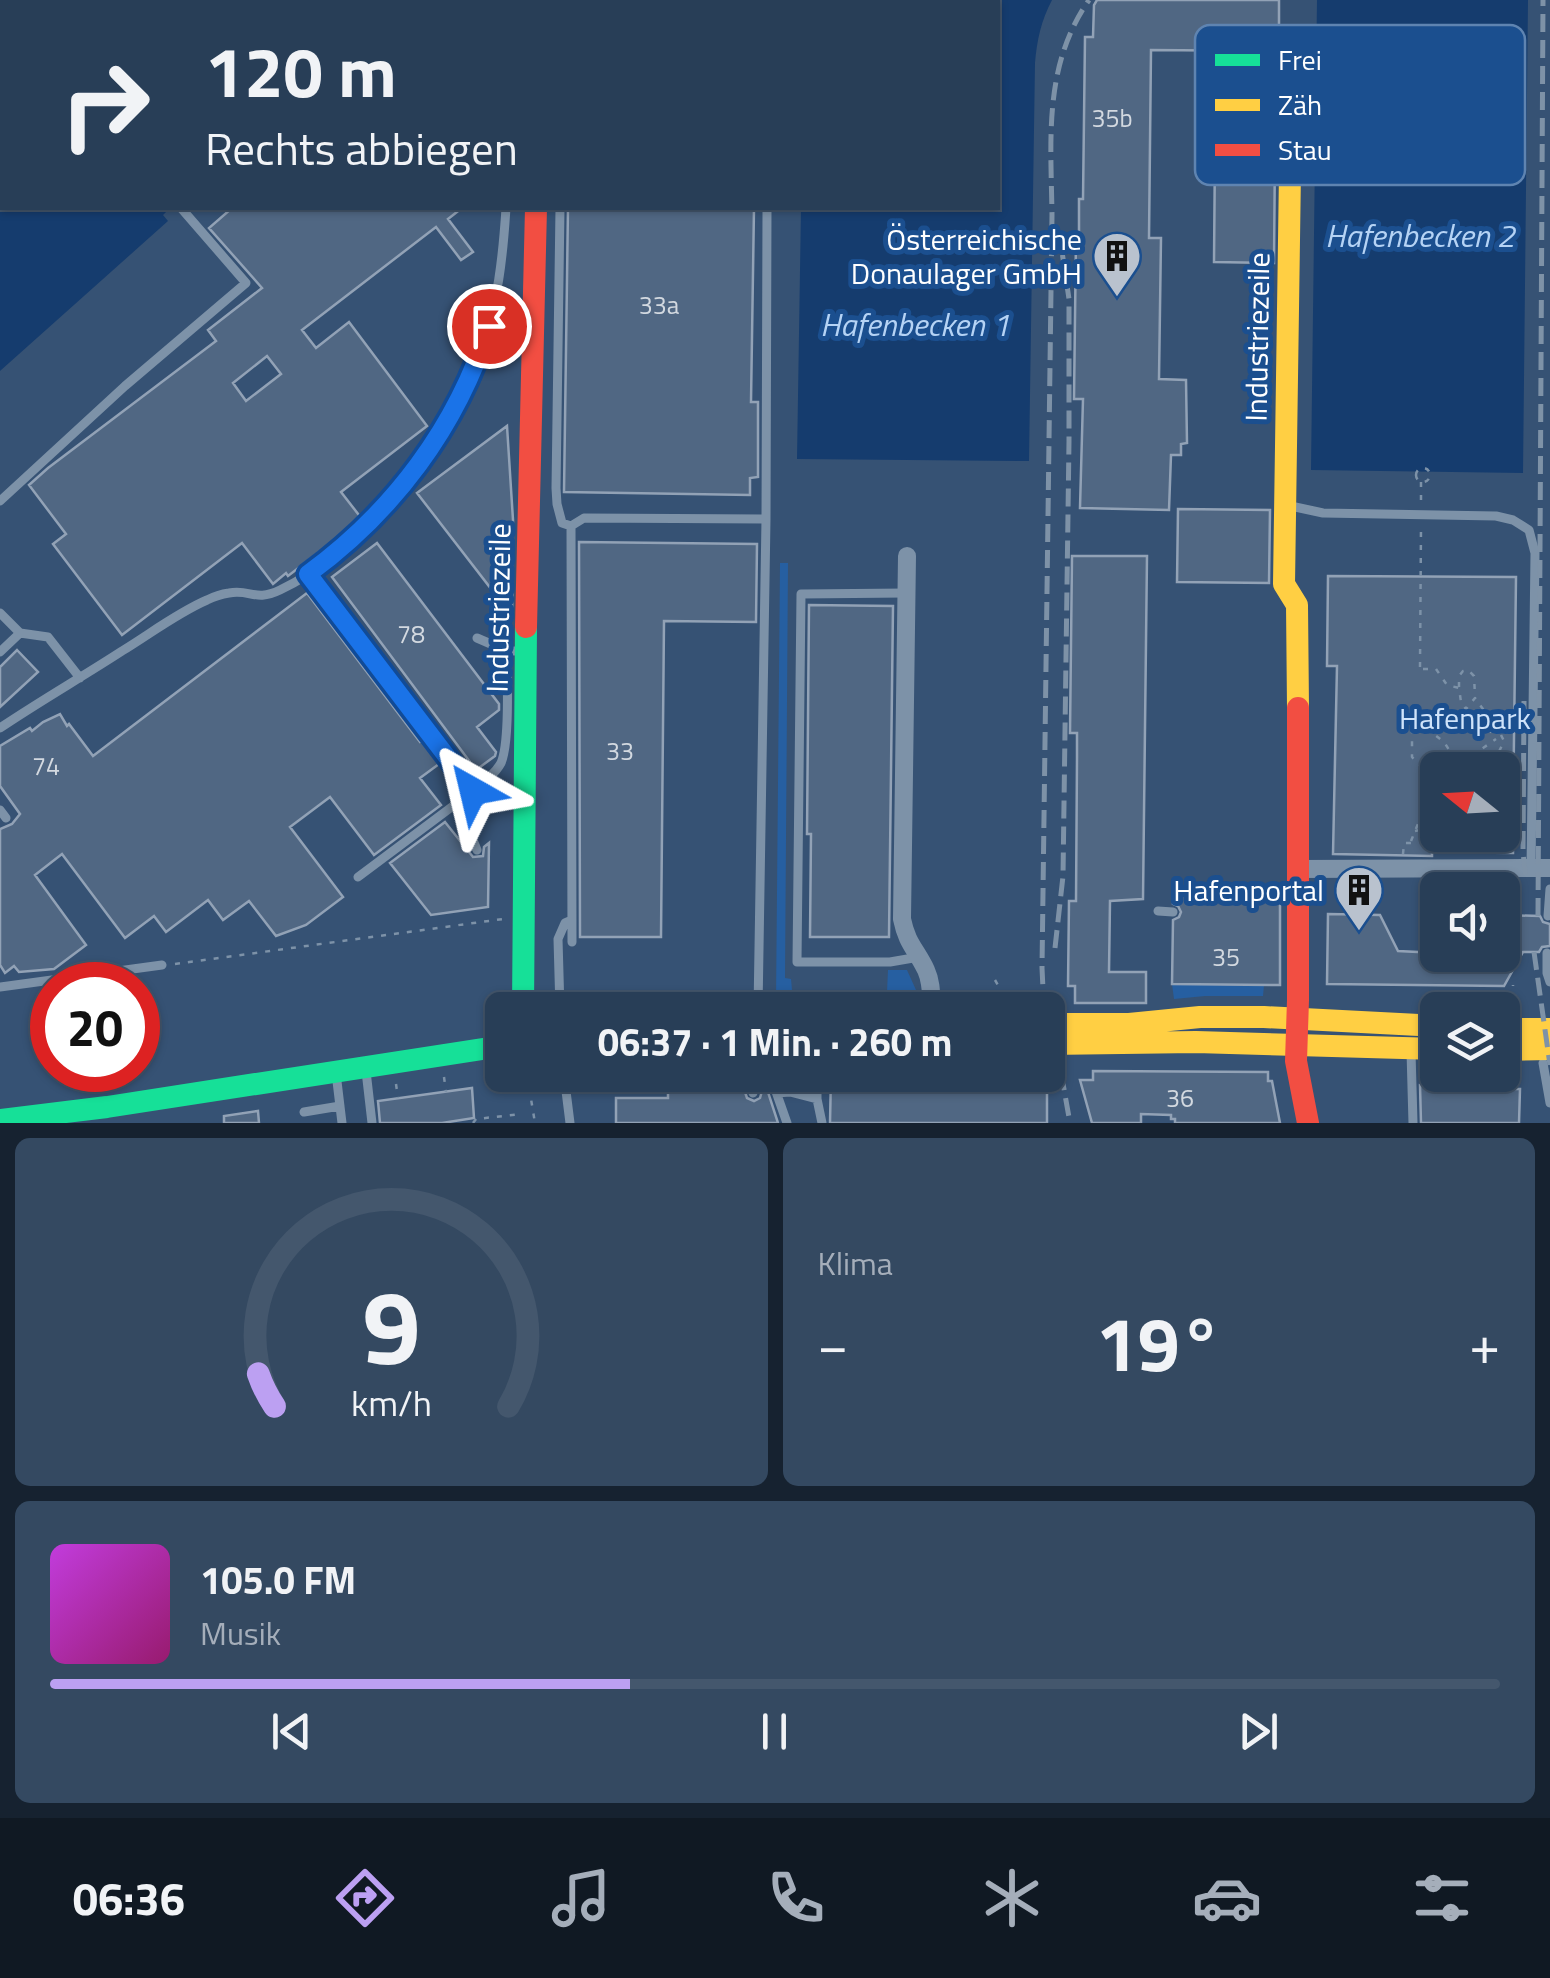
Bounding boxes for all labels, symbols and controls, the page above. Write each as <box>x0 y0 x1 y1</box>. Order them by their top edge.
text: 120 m <box>205 18 397 124</box>
legend <box>1195 25 1525 185</box>
text: Frei <box>1278 38 1322 81</box>
icon: right <box>40 40 170 170</box>
text: Zäh <box>1278 83 1322 126</box>
house number: 35b <box>1091 99 1133 137</box>
text: Rechts abbiegen <box>205 114 518 182</box>
text: Stau <box>1278 128 1332 171</box>
water label: Hafenbecken 2 <box>1325 211 1517 259</box>
place label: Österreichische Donaulager GmbH <box>851 216 1082 296</box>
building icon: Österreichische Donaulager GmbH <box>1091 230 1143 298</box>
street label: Industriezeile <box>1233 252 1281 422</box>
pin <box>447 284 532 369</box>
house number: 33a <box>639 286 680 324</box>
icon: arrive <box>462 299 517 354</box>
water label: Hafenbecken 1 <box>820 300 1010 348</box>
street label: Industriezeile <box>474 523 522 693</box>
house number: 78 <box>397 615 425 653</box>
park label: Hafenpark <box>1399 695 1531 741</box>
house number: 33 <box>606 732 634 770</box>
position arrow <box>421 739 525 843</box>
house number: 74 <box>32 747 60 785</box>
north arrow <box>1420 752 1520 852</box>
map controls <box>1420 752 1520 1092</box>
building icon: Hafenportal <box>1333 864 1385 932</box>
place label: Hafenportal <box>1173 867 1324 913</box>
button: sound <box>1420 872 1520 972</box>
house number: 35 <box>1212 938 1240 976</box>
speed limit sign: 20 <box>30 962 160 1092</box>
button: layers <box>1420 992 1520 1092</box>
text: 06:37 · 1 Min. · 260 m <box>598 1013 952 1071</box>
house number: 36 <box>1166 1079 1194 1117</box>
text: Klima <box>818 1239 893 1287</box>
text: 9 <box>362 1246 420 1404</box>
text: 19° <box>1096 1286 1222 1400</box>
text: − <box>818 1302 848 1385</box>
text: + <box>1469 1302 1500 1385</box>
text: km/h <box>351 1375 432 1430</box>
text: 105.0 FM <box>200 1551 356 1609</box>
text: Musik <box>200 1609 281 1657</box>
icon: previous <box>264 1704 319 1759</box>
icon: pause <box>747 1704 802 1759</box>
icon: next <box>1231 1704 1286 1759</box>
icon: directions <box>330 1863 400 1933</box>
icon: music <box>546 1863 616 1933</box>
icon: phone <box>761 1863 831 1933</box>
icon: climate <box>977 1863 1047 1933</box>
icon: car <box>1192 1863 1262 1933</box>
icon: filters <box>1407 1863 1477 1933</box>
text: 06:36 <box>73 1864 185 1932</box>

